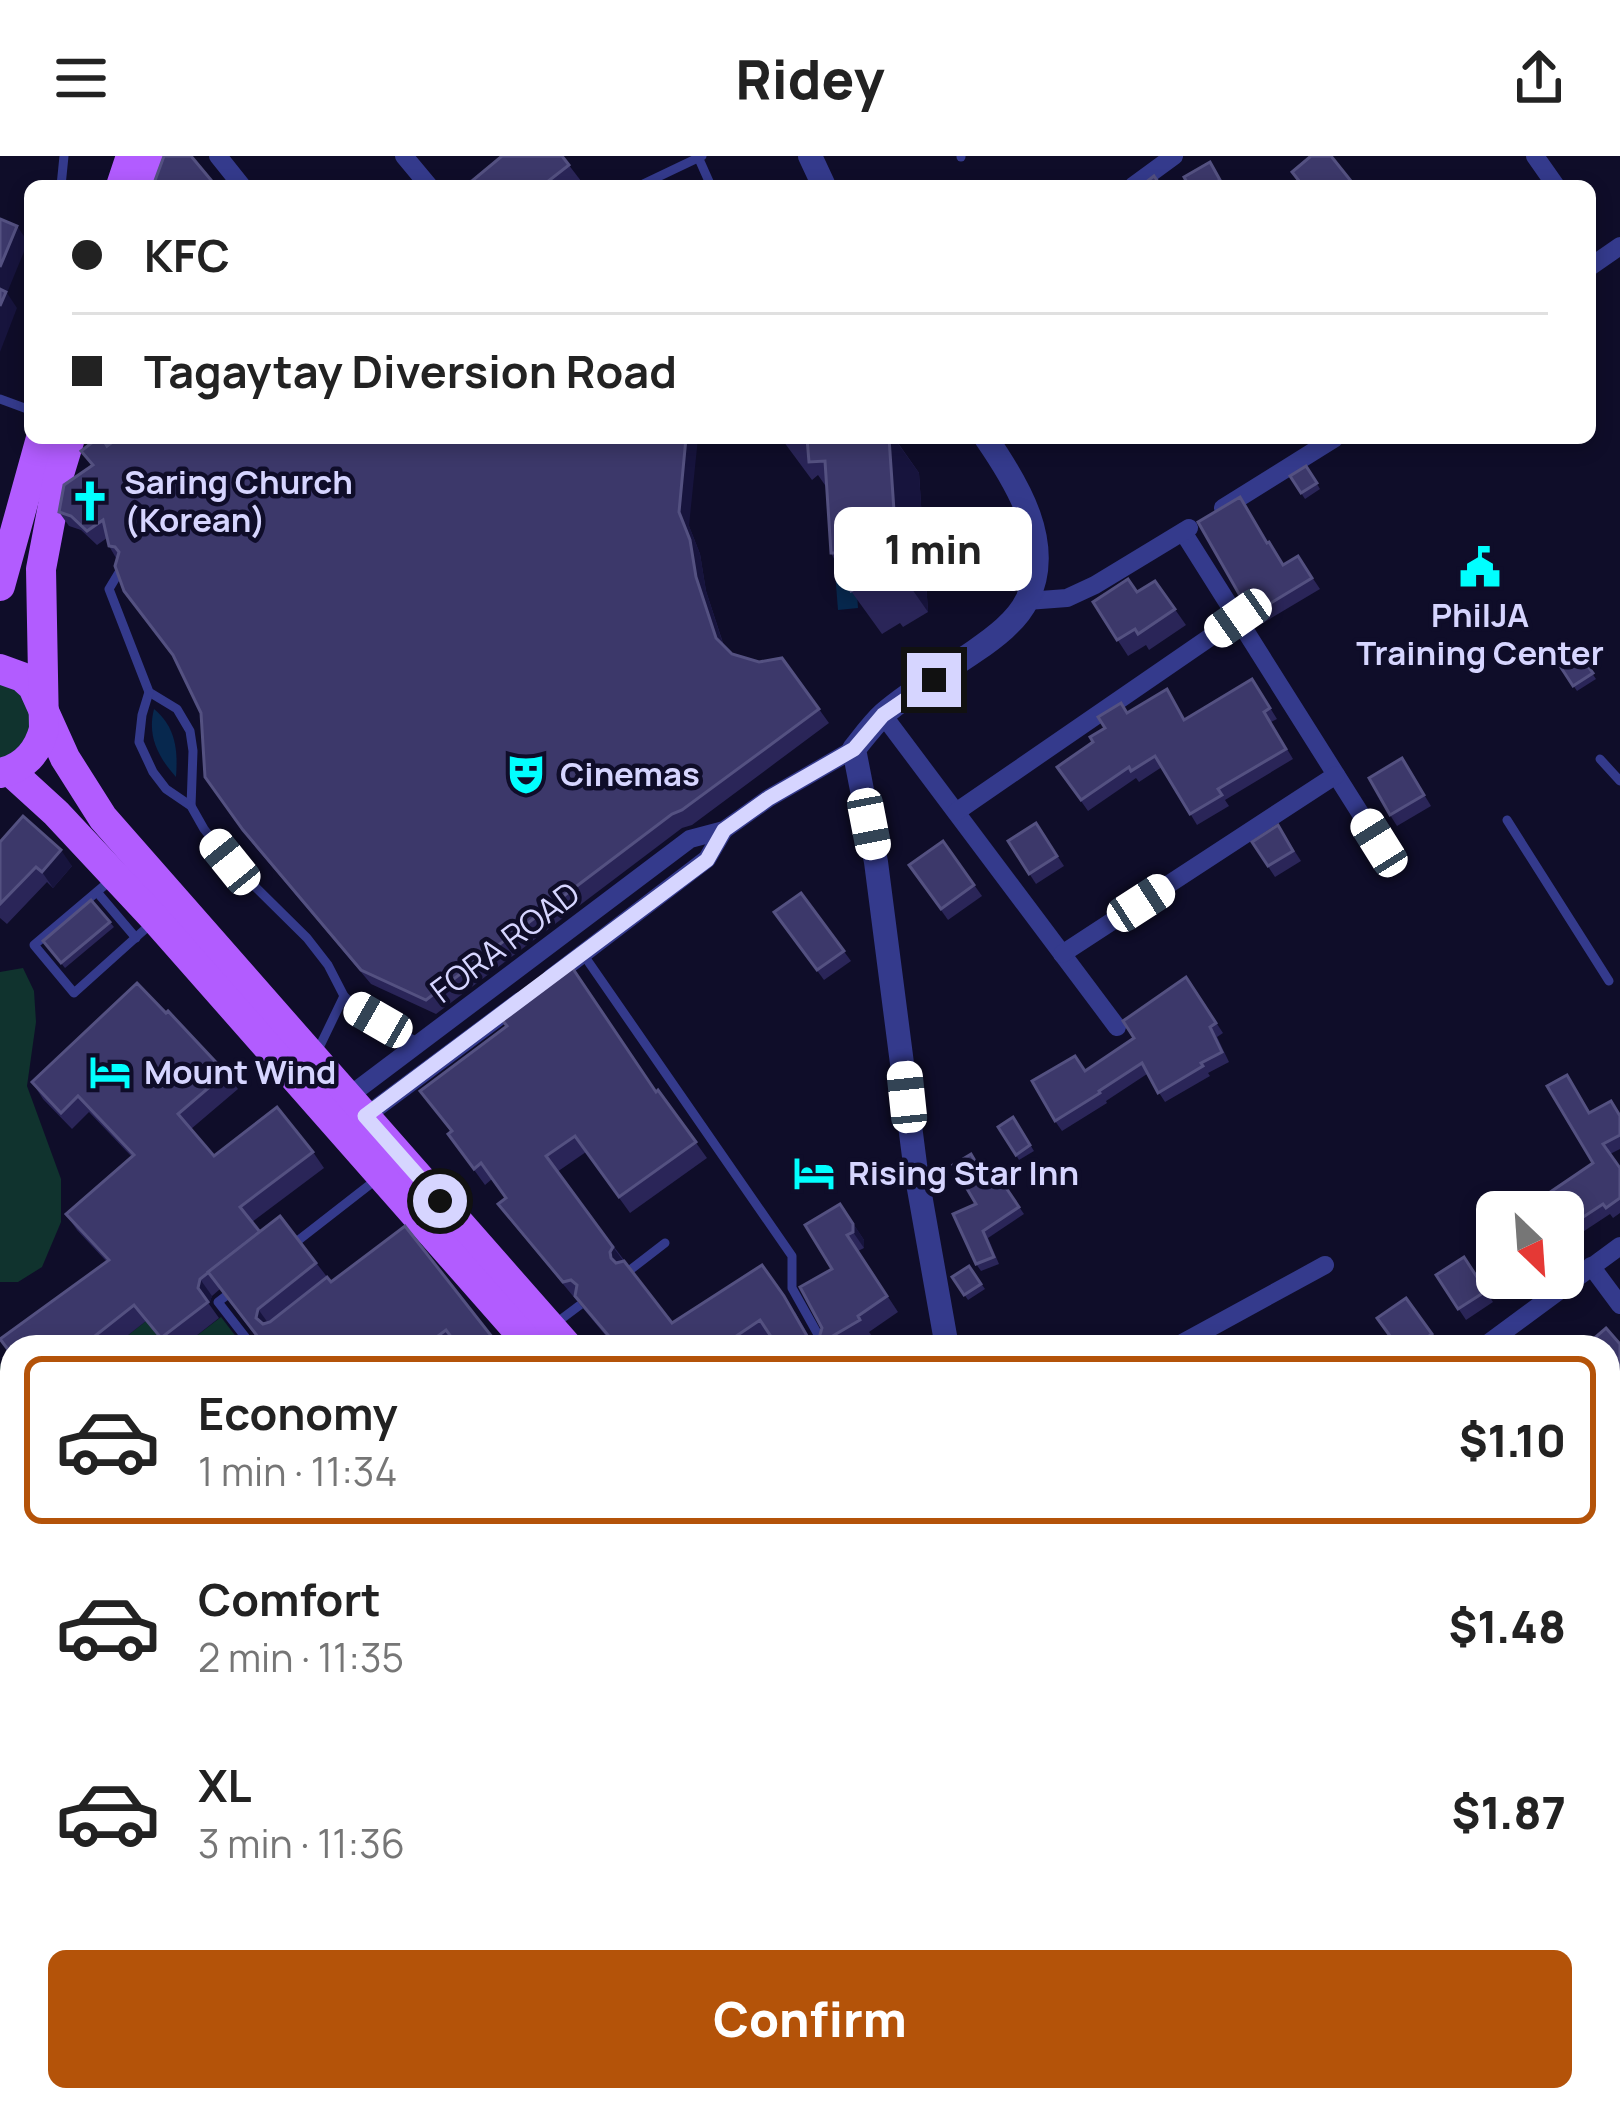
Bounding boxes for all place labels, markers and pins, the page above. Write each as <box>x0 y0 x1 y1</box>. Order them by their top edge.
place label: Saring Church (Korean) <box>124 459 353 542</box>
church icon: Saring Church (Korean) <box>67 478 113 524</box>
public building icon: PhilJA Training Center <box>1457 544 1503 590</box>
place label: PhilJA Training Center <box>1356 592 1604 675</box>
theatre icon: Cinemas <box>503 751 549 797</box>
place label: Cinemas <box>560 751 700 796</box>
hotel icon: Mount Wind <box>87 1049 133 1095</box>
place label: Mount Wind <box>144 1049 336 1094</box>
hotel icon: Rising Star Inn <box>791 1150 837 1196</box>
place label: Rising Star Inn <box>848 1150 1079 1195</box>

